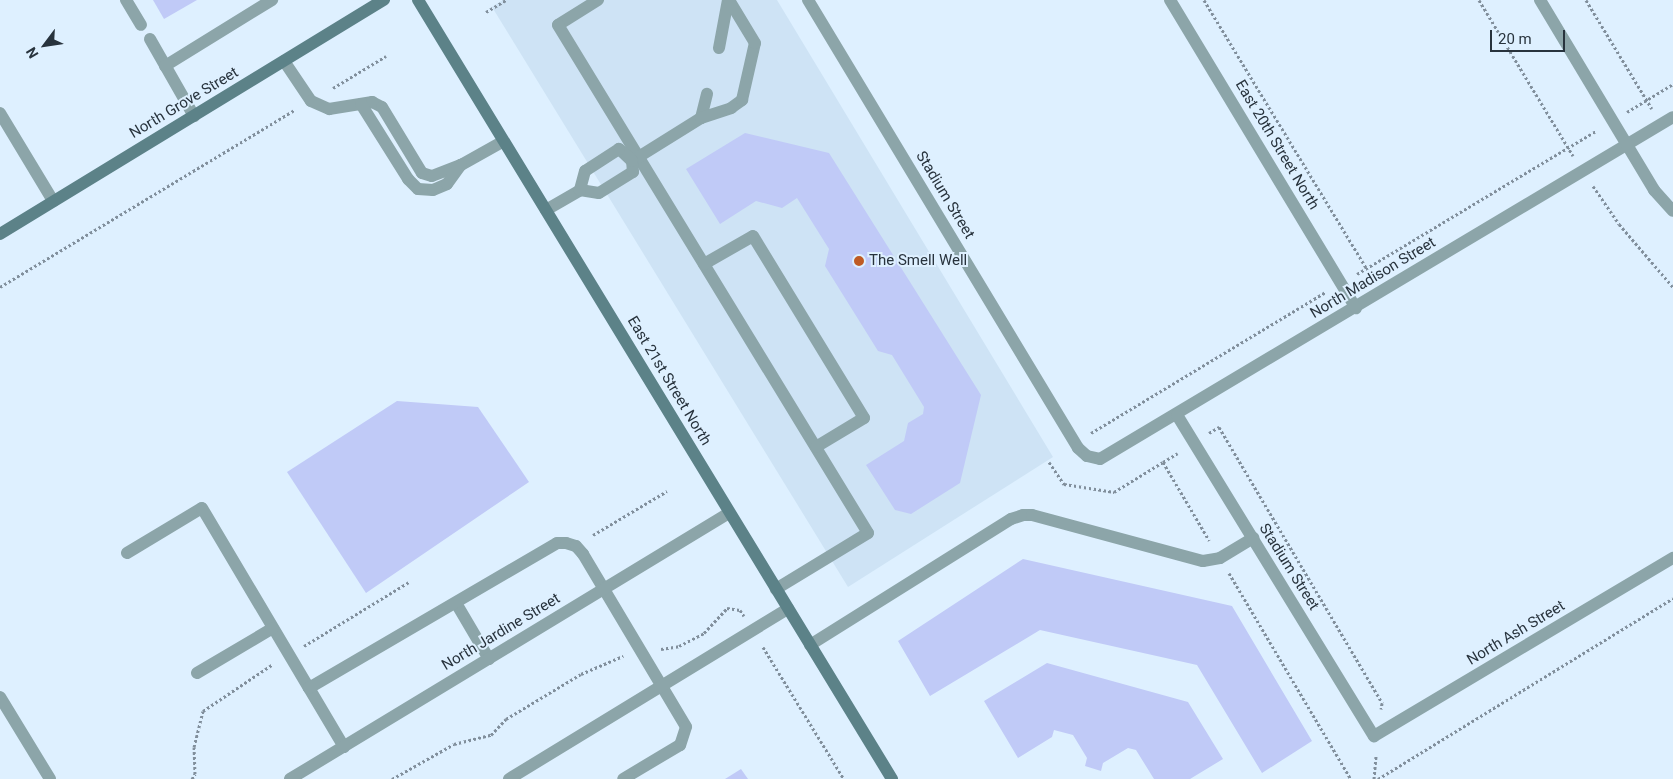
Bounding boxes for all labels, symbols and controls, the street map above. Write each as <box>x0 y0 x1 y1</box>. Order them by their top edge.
north arrow <box>20 20 70 70</box>
scale bar <box>1493 20 1568 52</box>
text: 20 m <box>1498 30 1532 48</box>
text: N <box>23 44 42 61</box>
street label: North Grove Street <box>126 63 242 143</box>
street label: East 20th Street North <box>1231 77 1323 213</box>
street label: Stadium Street <box>912 148 978 242</box>
street label: North Madison Street <box>1307 234 1439 322</box>
place label: The Smell Well <box>869 252 967 270</box>
marker: The Smell Well <box>853 255 865 267</box>
street label: East 21st Street North <box>623 313 715 449</box>
street label: Stadium Street <box>1255 520 1323 614</box>
street label: North Jardine Street <box>439 590 563 674</box>
street label: North Ash Street <box>1464 597 1568 669</box>

